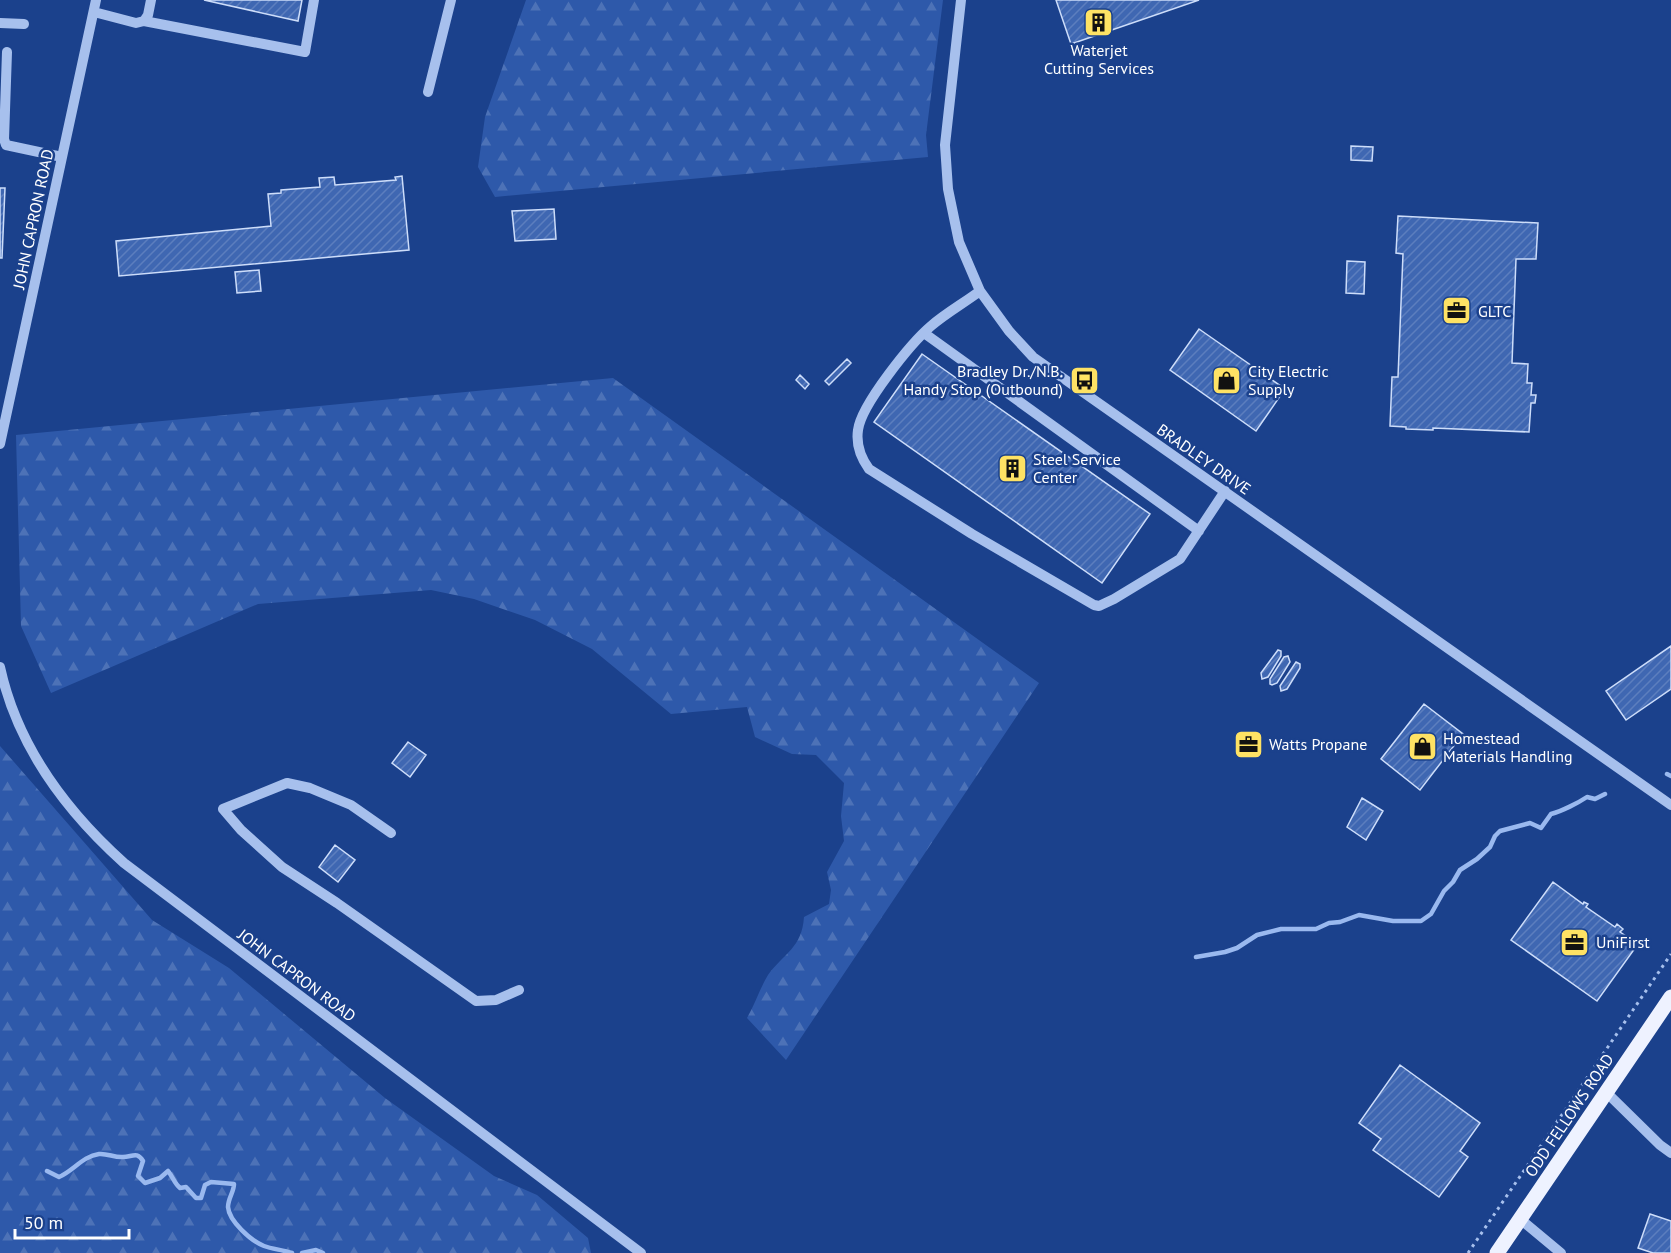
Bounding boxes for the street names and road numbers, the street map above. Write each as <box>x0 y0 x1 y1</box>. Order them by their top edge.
street label: JOHN CAPRON ROAD <box>8 147 58 292</box>
street label: BRADLEY DRIVE <box>1153 419 1255 499</box>
street label: JOHN CAPRON ROAD <box>233 924 360 1026</box>
street label: ODD FELLOWS ROAD <box>1520 1050 1618 1180</box>

